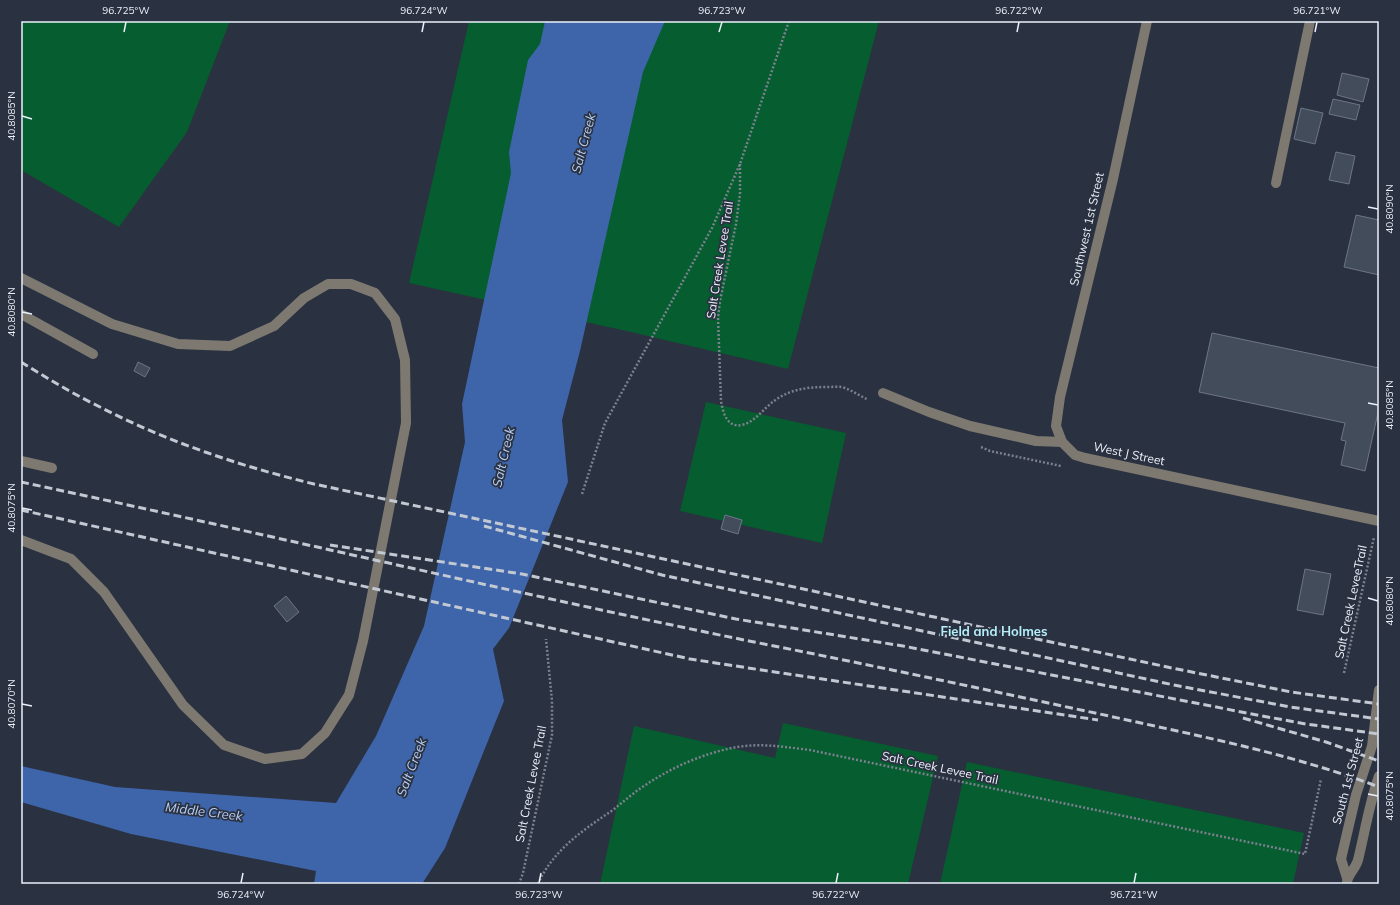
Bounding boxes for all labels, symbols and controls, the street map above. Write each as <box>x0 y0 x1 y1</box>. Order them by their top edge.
text: 96.725°W <box>102 4 150 17</box>
text: 96.724°W <box>400 4 448 17</box>
text: 96.723°W <box>698 4 746 17</box>
text: 96.722°W <box>995 4 1043 17</box>
text: 96.721°W <box>1293 4 1341 17</box>
text: 40.8085°N <box>5 91 18 141</box>
water label: Salt Creek <box>567 111 599 175</box>
street label: Southwest 1st Street <box>1066 171 1107 287</box>
text: 40.8090°N <box>1383 184 1396 234</box>
street label: Salt Creek Levee Trail <box>703 200 736 320</box>
text: 40.8080°N <box>5 287 18 337</box>
text: 40.8085°N <box>1383 380 1396 430</box>
water label: Salt Creek <box>488 425 518 489</box>
street label: West J Street <box>1092 439 1166 468</box>
text: 40.8075°N <box>5 483 18 533</box>
street label: Salt Creek LeveeTrail <box>1331 544 1370 660</box>
text: 40.8080°N <box>1383 576 1396 626</box>
district label: Field and Holmes <box>941 623 1047 639</box>
text: 40.8070°N <box>5 679 18 729</box>
street label: Salt Creek Levee Trail <box>512 724 549 844</box>
water label: Salt Creek <box>393 735 430 798</box>
street label: South 1st Street <box>1329 736 1366 826</box>
street label: Salt Creek Levee Trail <box>881 748 1000 787</box>
text: 40.8075°N <box>1383 771 1396 821</box>
water label: Middle Creek <box>164 798 244 824</box>
text: 96.724°W <box>217 888 265 901</box>
text: 96.723°W <box>515 888 563 901</box>
text: 96.722°W <box>812 888 860 901</box>
text: 96.721°W <box>1110 888 1158 901</box>

